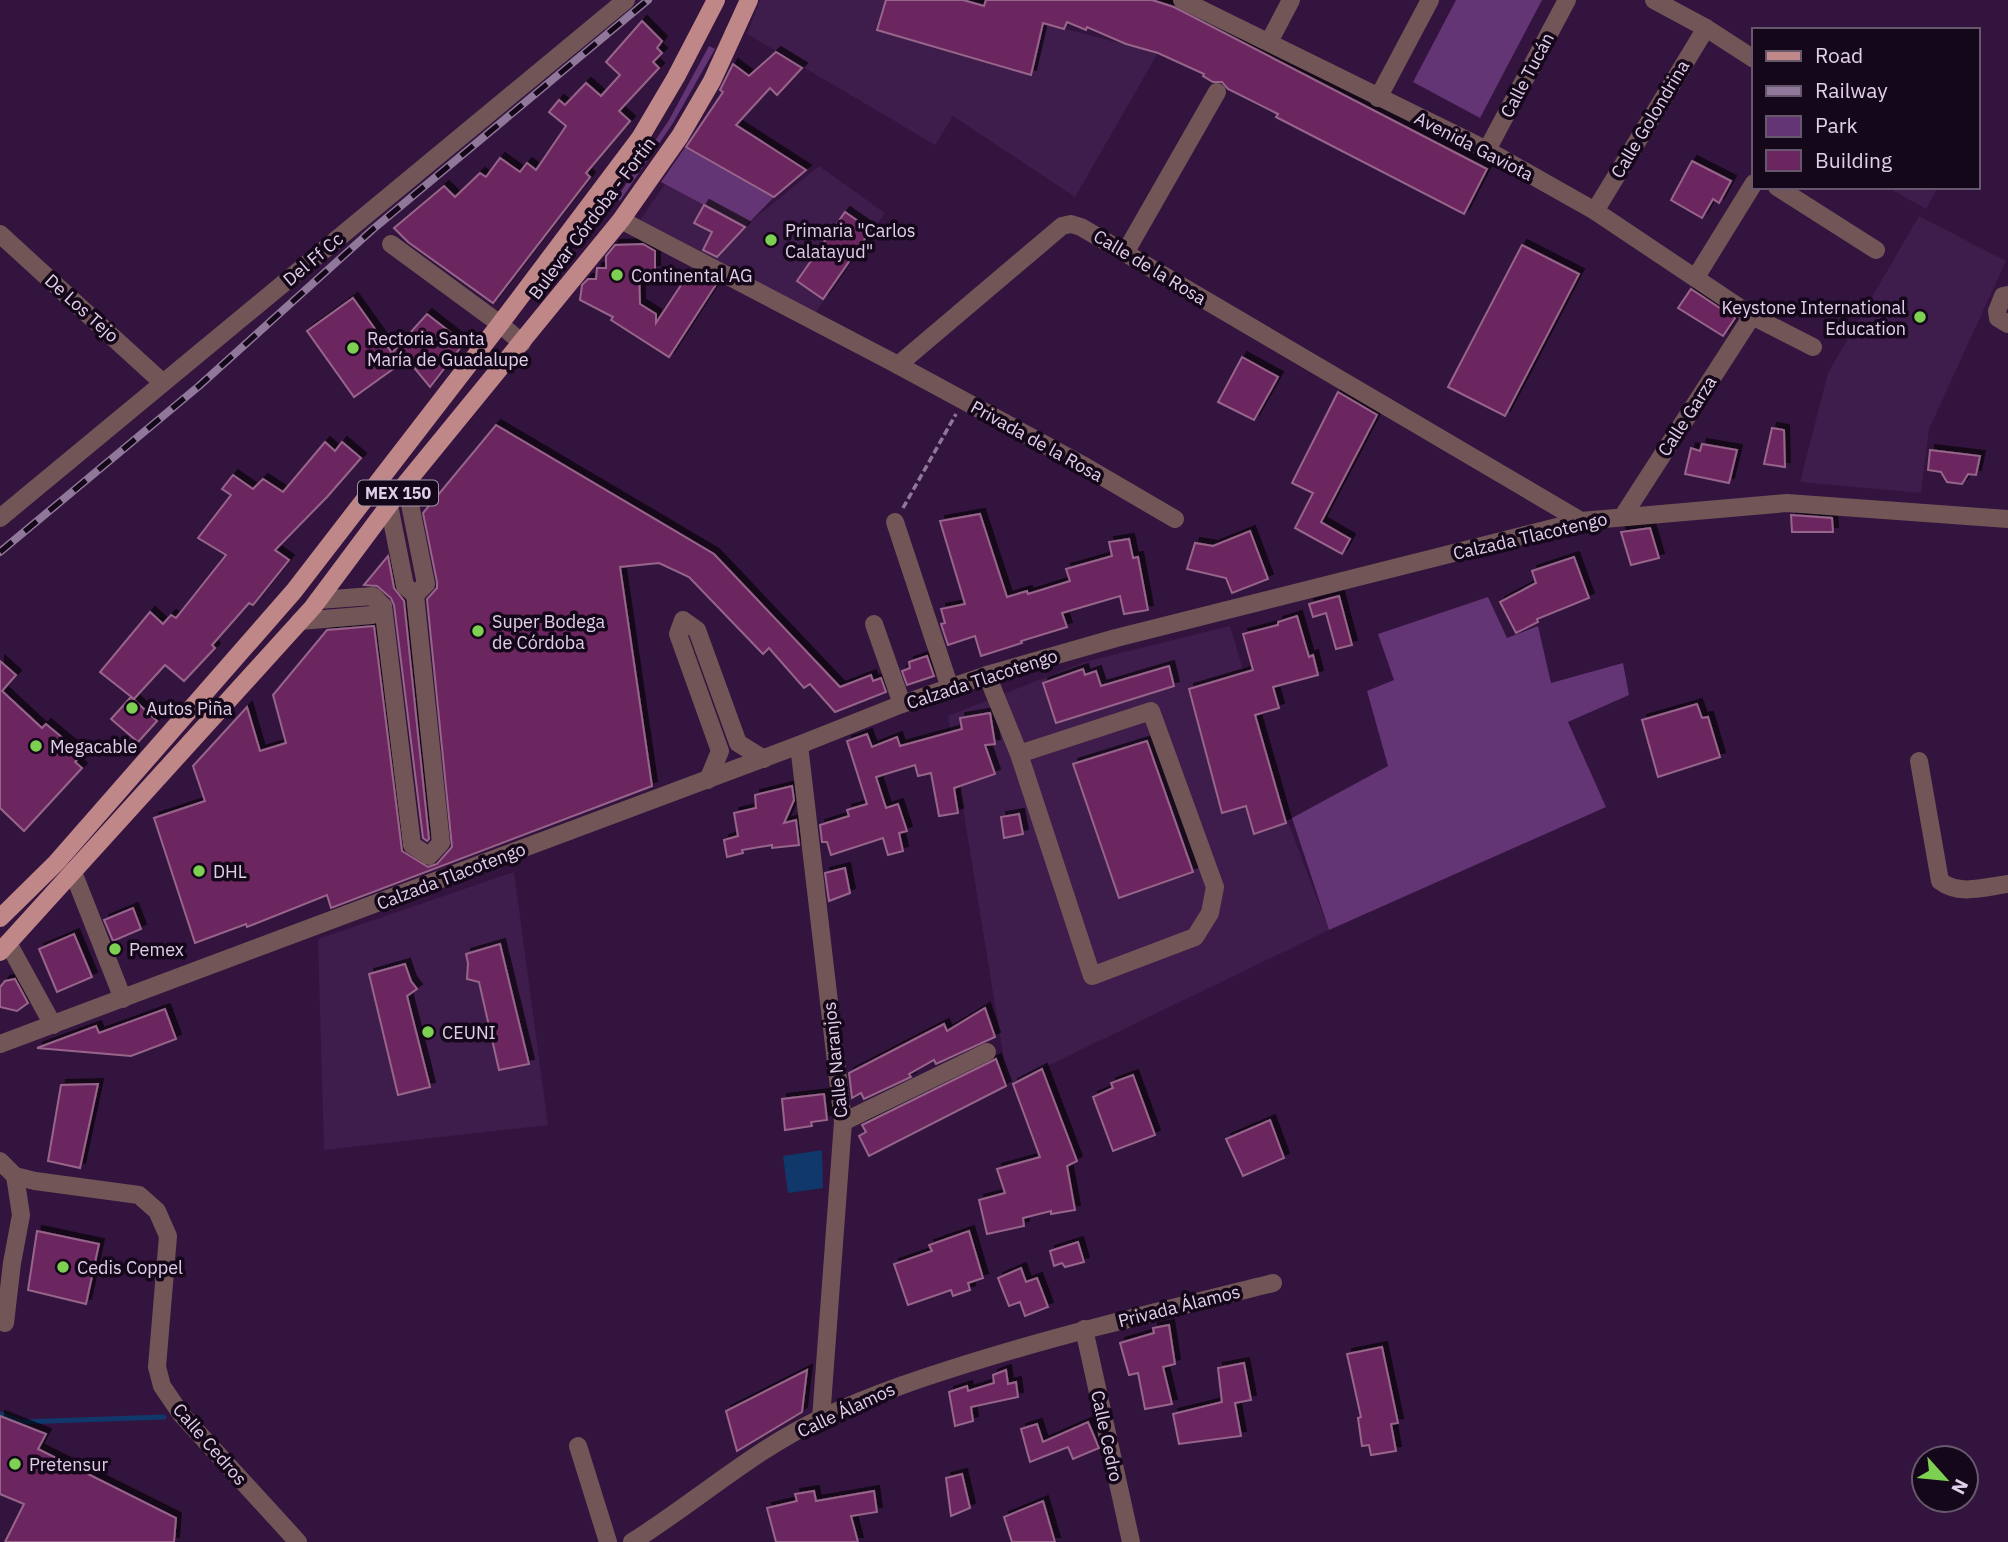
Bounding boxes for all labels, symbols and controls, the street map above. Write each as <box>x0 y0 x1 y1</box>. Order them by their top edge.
street label: Calle Tucán <box>1495 28 1559 122</box>
legend <box>1752 28 1980 189</box>
text: Road <box>1815 41 1863 69</box>
street label: Calle Golondrina <box>1606 55 1695 182</box>
text: Railway <box>1815 76 1888 104</box>
street label: Avenida Gaviota <box>1411 106 1538 186</box>
text: Park <box>1815 111 1858 139</box>
street label: Bulevar Córdoba - Fortín <box>523 132 661 304</box>
text: Building <box>1815 146 1892 174</box>
place label: Primaria "Carlos Calatayud" <box>785 219 916 263</box>
street label: Calle de la Rosa <box>1089 224 1211 310</box>
street label: Del Ff Cc <box>278 227 348 291</box>
marker: Primaria "Carlos Calatayud" <box>763 232 779 248</box>
place label: Continental AG <box>631 264 752 287</box>
marker: Continental AG <box>609 267 625 283</box>
street label: De Los Tejo <box>40 269 124 347</box>
place label: Keystone International Education <box>1721 296 1906 340</box>
marker: Keystone International Education <box>1912 309 1928 325</box>
place label: Rectoria Santa María de Guadalupe <box>367 327 529 371</box>
marker: Rectoria Santa María de Guadalupe <box>345 340 361 356</box>
street label: Calle Garza <box>1652 371 1722 461</box>
street label: Privada de la Rosa <box>967 395 1107 487</box>
road number: MEX 150 <box>358 480 438 506</box>
street label: Calzada Tlacotengo <box>1451 507 1609 565</box>
place label: Super Bodega de Córdoba <box>492 610 605 654</box>
marker: Super Bodega de Córdoba <box>470 623 486 639</box>
street label: Calzada Tlacotengo <box>903 644 1061 714</box>
place label: Autos Piña <box>146 697 233 720</box>
marker: Autos Piña <box>124 700 140 716</box>
place label: Megacable <box>50 735 138 758</box>
marker: Megacable <box>28 738 44 754</box>
street label: Calzada Tlacotengo <box>373 837 529 915</box>
place label: DHL <box>213 860 247 883</box>
marker: DHL <box>191 863 207 879</box>
place label: Pemex <box>129 938 184 961</box>
marker: Pemex <box>107 941 123 957</box>
street label: Calle Naranjos <box>817 1001 853 1119</box>
place label: CEUNI <box>442 1021 496 1044</box>
marker: CEUNI <box>420 1024 436 1040</box>
place label: Cedis Coppel <box>77 1256 183 1279</box>
marker: Cedis Coppel <box>55 1259 71 1275</box>
street label: Privada Álamos <box>1116 1280 1242 1332</box>
street label: Calle Álamos <box>793 1377 899 1443</box>
street label: Calle Cedro <box>1086 1388 1128 1484</box>
street label: Calle Cedros <box>168 1398 252 1490</box>
north arrow <box>1910 1444 1980 1514</box>
place label: Pretensur <box>29 1453 108 1476</box>
marker: Pretensur <box>7 1456 23 1472</box>
text: N <box>1946 1475 1974 1498</box>

